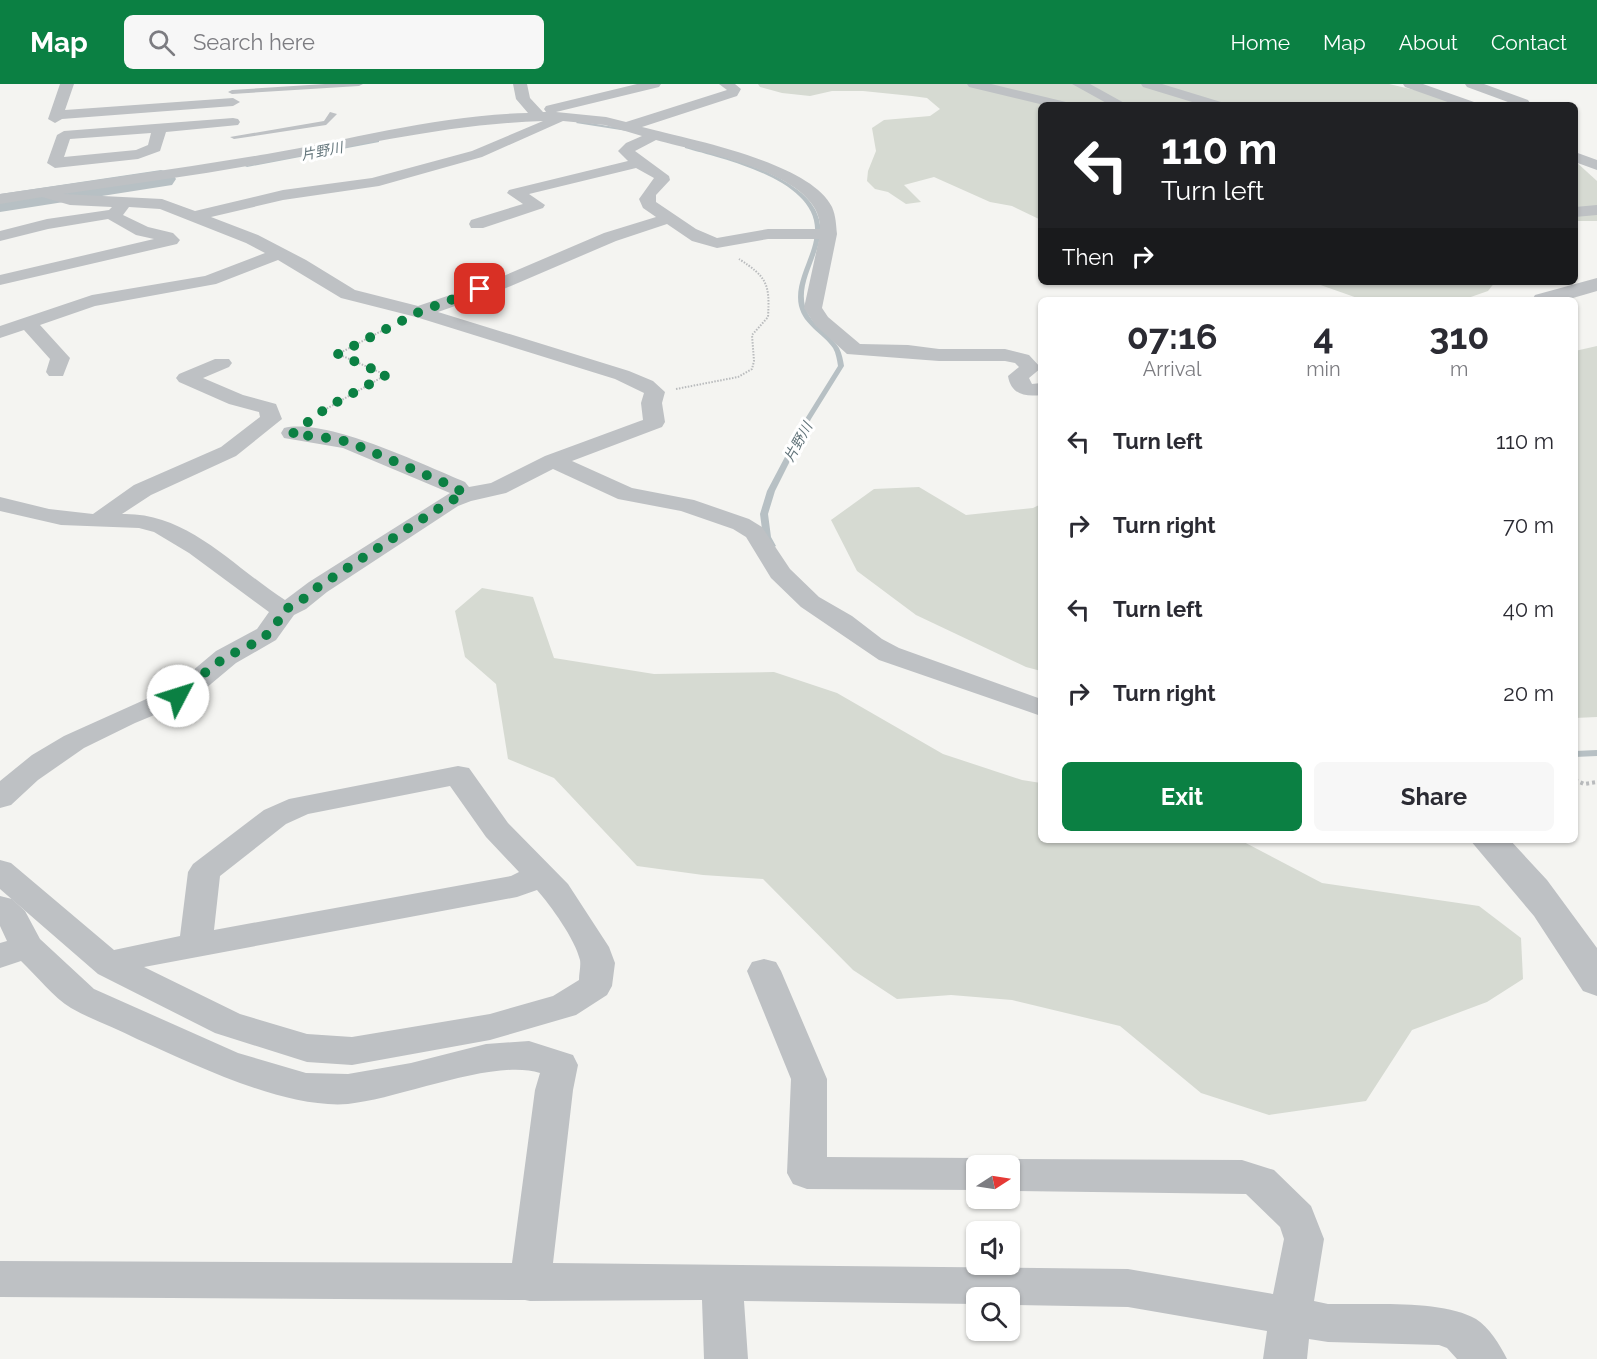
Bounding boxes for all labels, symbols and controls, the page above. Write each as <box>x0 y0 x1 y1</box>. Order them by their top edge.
search box <box>124 15 544 69</box>
text: Map <box>30 26 88 59</box>
icon: search <box>145 26 178 59</box>
text: Search here <box>193 29 315 55</box>
text: Home <box>1231 30 1290 55</box>
text: Map <box>1323 30 1366 55</box>
text: About <box>1399 30 1458 55</box>
text: Contact <box>1491 30 1567 55</box>
text: 110 m <box>1161 125 1277 174</box>
icon: left <box>1062 126 1140 204</box>
water label: 片野川 <box>300 139 346 163</box>
text: Turn left <box>1161 175 1264 206</box>
icon: right <box>1126 240 1159 273</box>
text: Then <box>1062 244 1114 270</box>
pin <box>454 263 505 314</box>
icon: arrive <box>463 272 496 305</box>
text: 07:16 <box>1127 315 1218 357</box>
text: 4 <box>1313 315 1334 357</box>
text: 310 <box>1429 315 1489 357</box>
text: Arrival <box>1143 357 1201 381</box>
text: min <box>1306 357 1341 381</box>
text: m <box>1450 357 1468 381</box>
water label: 片野川 <box>781 418 816 464</box>
icon: left <box>1062 425 1095 458</box>
text: Turn left <box>1113 428 1203 454</box>
text: 110 m <box>1496 428 1554 454</box>
icon: right <box>1062 509 1095 542</box>
text: Turn right <box>1113 512 1216 538</box>
text: 70 m <box>1503 512 1554 538</box>
icon: left <box>1062 593 1095 626</box>
text: Turn left <box>1113 596 1203 622</box>
text: 40 m <box>1503 596 1554 622</box>
position arrow <box>146 664 210 728</box>
icon: right <box>1062 677 1095 710</box>
text: Turn right <box>1113 680 1216 706</box>
text: 20 m <box>1503 680 1554 706</box>
button: Exit <box>1062 762 1302 831</box>
button: Share <box>1314 762 1554 831</box>
north arrow <box>966 1155 1020 1209</box>
map controls <box>966 1155 1020 1341</box>
button: sound <box>966 1221 1020 1275</box>
button: search <box>966 1287 1020 1341</box>

